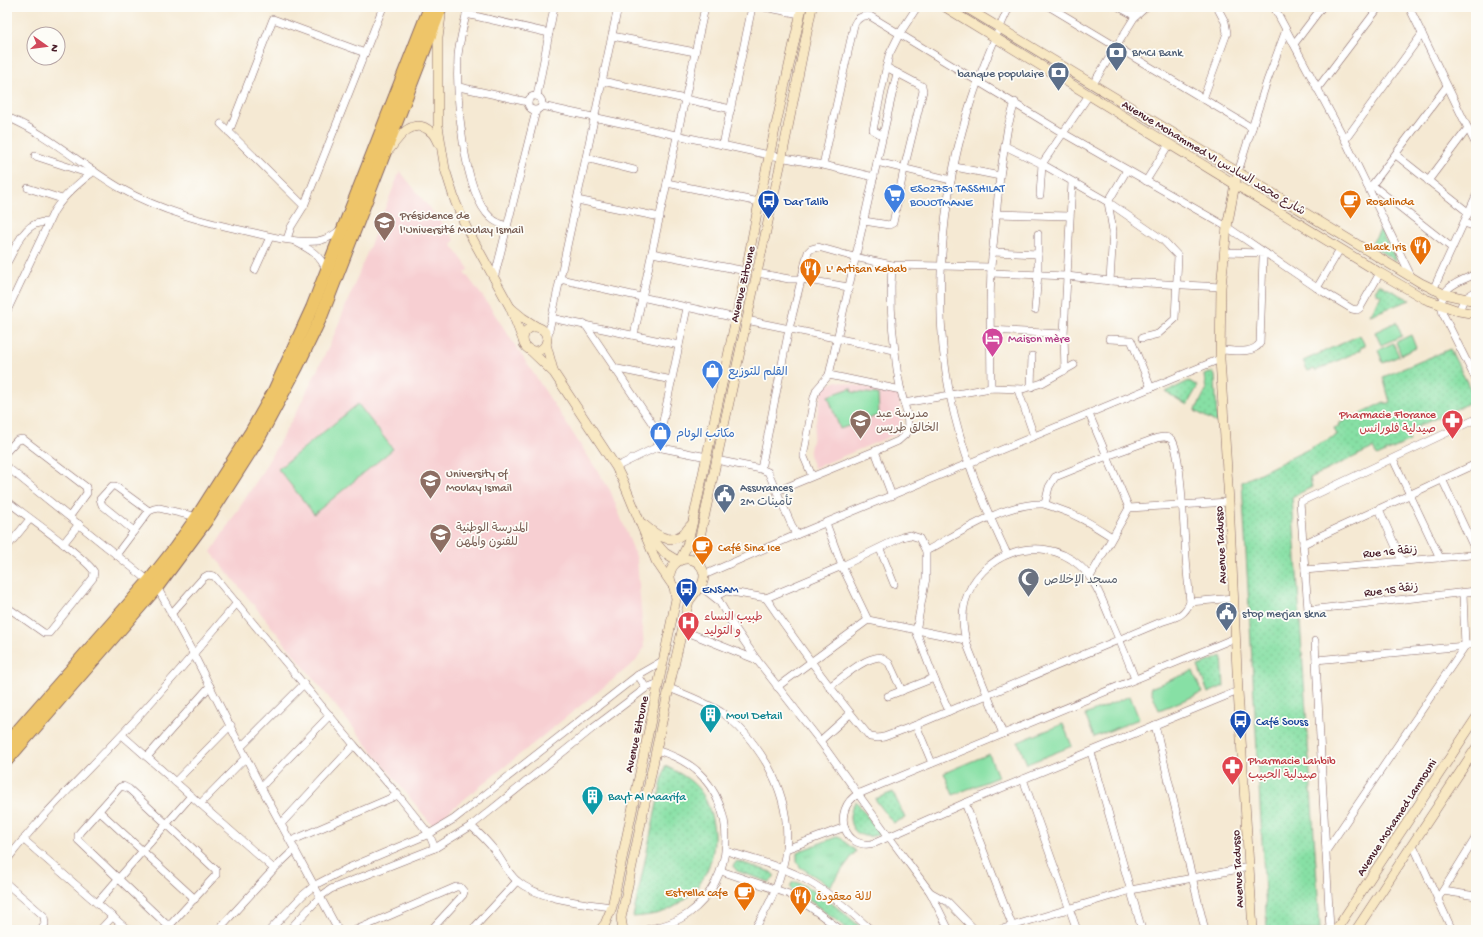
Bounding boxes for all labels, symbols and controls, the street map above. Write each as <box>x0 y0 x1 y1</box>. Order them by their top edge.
north arrow <box>26 26 66 66</box>
bank icon: BMCI Bank <box>1104 39 1130 72</box>
text: N <box>47 43 60 53</box>
place label: BMCI Bank <box>1131 47 1184 61</box>
bank icon: banque populaire <box>1046 60 1072 93</box>
place label: banque populaire <box>957 68 1045 82</box>
street label: Avenue Mohammed VI شارع محمد السادس <box>1119 98 1307 219</box>
supermarket icon: ES02751 TASSHILAT BOUOTMANE <box>881 182 907 215</box>
place label: ES02751 TASSHILAT BOUOTMANE <box>909 183 1006 211</box>
bus stop icon: Dar Talib <box>755 188 781 221</box>
cafe icon: Rosalinda <box>1338 188 1364 221</box>
place label: Dar Talib <box>783 196 829 210</box>
place label: Rosalinda <box>1366 196 1415 210</box>
school or university icon: Présidence de l'Université Moulay Ismail <box>371 209 397 242</box>
place label: Présidence de l'Université Moulay Ismail <box>399 210 524 238</box>
restaurant icon: Black Iris <box>1408 233 1434 266</box>
place label: Black Iris <box>1363 241 1407 255</box>
street label: Avenue Zitoune <box>728 244 760 324</box>
restaurant icon: L' Artisan Kebab <box>797 255 823 288</box>
place label: L' Artisan Kebab <box>826 263 908 277</box>
hotel icon: Maison mère <box>980 325 1006 358</box>
place label: Maison mère <box>1008 333 1071 347</box>
shop icon: القلم للتوزيع <box>699 358 725 391</box>
place label: القلم للتوزيع <box>728 366 788 380</box>
school or university icon: مدرسة عبد الخالق طريس <box>848 407 874 440</box>
place label: مدرسة عبد الخالق طريس <box>876 408 939 436</box>
pharmacy icon: Pharmacie Florance صيدلية فلورانس <box>1439 408 1465 441</box>
place label: Pharmacie Florance صيدلية فلورانس <box>1338 409 1437 437</box>
shop icon: مكاتب الوئام <box>648 420 674 453</box>
place label: مكاتب الوئام <box>676 427 735 442</box>
school or university icon: University of Moulay Ismail <box>417 467 443 500</box>
place label: University of Moulay Ismail <box>446 468 512 496</box>
public building icon: Assurances 2M تأمينات <box>712 481 738 514</box>
place label: Assurances 2M تأمينات <box>740 482 793 510</box>
street label: Avenue Tadusso <box>1213 506 1231 584</box>
school or university icon: المدرسة الوطنية للفنون والمهن <box>427 521 453 554</box>
place label: المدرسة الوطنية للفنون والمهن <box>456 522 528 550</box>
cafe icon: Café Sina Ice <box>689 534 715 567</box>
place label: Café Sina Ice <box>718 542 781 556</box>
street label: Rue 16 زنقة <box>1362 544 1418 562</box>
mosque icon: مسجد الإخلاص <box>1015 566 1041 599</box>
place label: مسجد الإخلاص <box>1044 573 1118 588</box>
bus stop icon: ENSAM <box>674 576 700 609</box>
street label: Rue 15 زنقة <box>1363 581 1419 601</box>
place label: ENSAM <box>702 584 739 598</box>
public building icon: stop merjan skna <box>1213 600 1239 633</box>
place label: stop merjan skna <box>1242 608 1326 622</box>
hospital icon: طبيب النساء و التوليد <box>676 610 702 643</box>
place label: طبيب النساء و التوليد <box>704 611 763 639</box>
street label: Avenue Zitoune <box>623 694 653 774</box>
building icon: Moul Detail <box>698 702 724 735</box>
bus stop icon: Café Souss <box>1228 708 1254 741</box>
place label: Moul Detail <box>726 710 783 724</box>
place label: Café Souss <box>1256 716 1309 730</box>
pharmacy icon: Pharmacie Lahbib صيدلية الحبيب <box>1219 754 1245 787</box>
place label: Pharmacie Lahbib صيدلية الحبيب <box>1247 755 1336 783</box>
street label: Avenue Mohamed Lamnouni <box>1355 757 1441 879</box>
building icon: Bayt Al Maarifa <box>579 783 605 816</box>
place label: Bayt Al Maarifa <box>607 791 686 805</box>
street label: Avenue Tadusso <box>1230 830 1248 908</box>
cafe icon: Estrella cafe <box>731 879 757 912</box>
restaurant icon: لالة معقودة <box>787 883 813 916</box>
place label: Estrella cafe <box>665 887 729 901</box>
place label: لالة معقودة <box>816 891 872 905</box>

